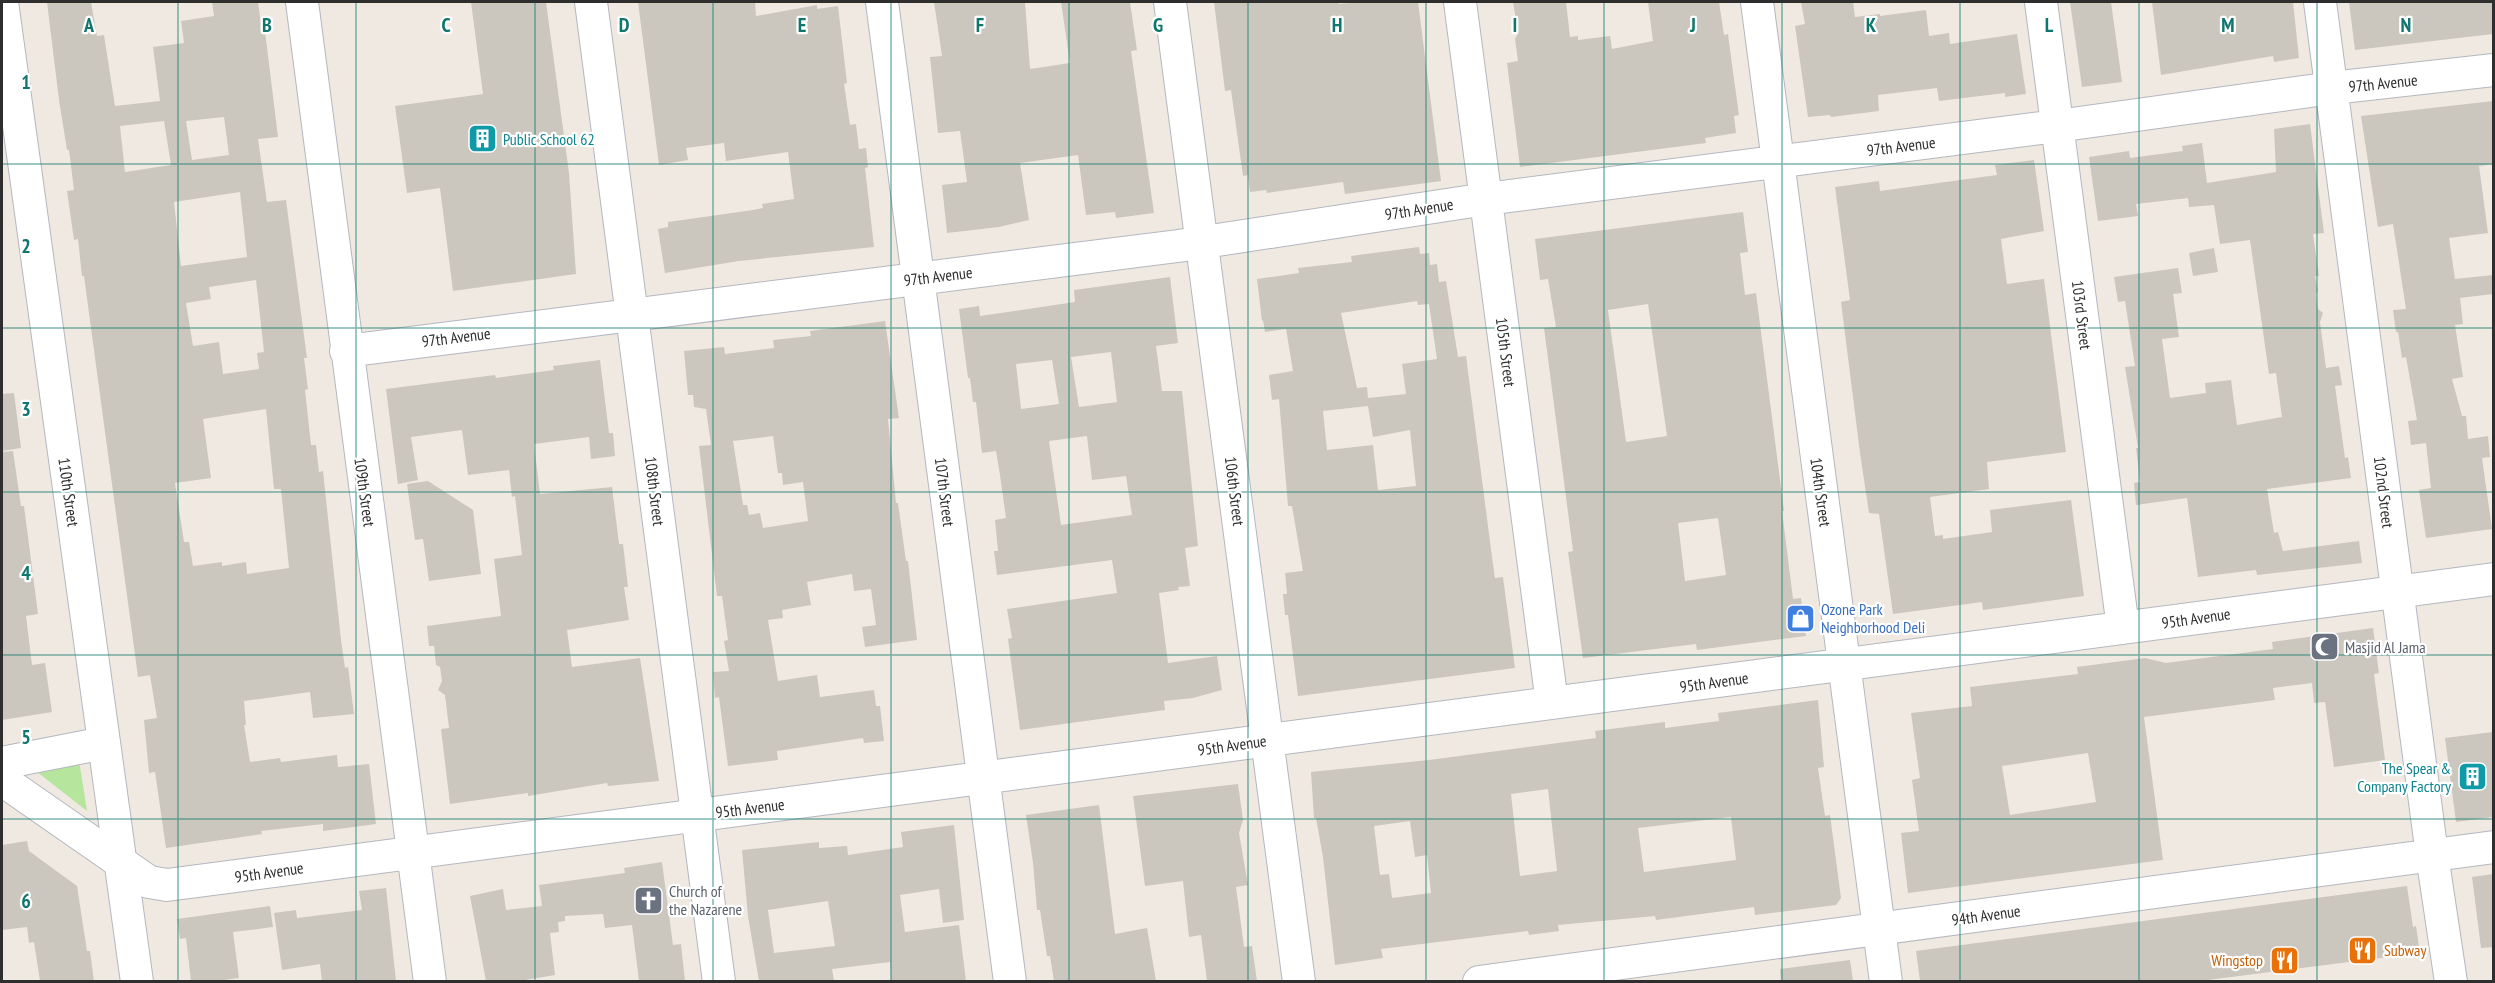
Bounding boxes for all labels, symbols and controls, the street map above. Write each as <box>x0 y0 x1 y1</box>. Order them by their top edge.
text: A <box>83 12 95 38</box>
text: B <box>262 12 272 38</box>
text: C <box>441 12 451 38</box>
text: D <box>619 12 630 38</box>
text: E <box>798 12 806 38</box>
text: F <box>976 12 984 38</box>
text: G <box>1153 12 1163 38</box>
text: H <box>1332 12 1342 38</box>
text: I <box>1513 12 1517 38</box>
text: J <box>1689 12 1696 38</box>
text: K <box>1866 12 1877 38</box>
text: L <box>2045 12 2054 38</box>
text: M <box>2221 12 2235 38</box>
text: N <box>2401 12 2411 38</box>
text: 1 <box>21 69 31 95</box>
street label: 97th Avenue <box>2348 69 2418 97</box>
building icon: Public School 62 <box>466 123 498 155</box>
place label: Public School 62 <box>503 129 595 149</box>
street label: 97th Avenue <box>1865 132 1937 160</box>
street label: 97th Avenue <box>1383 194 1455 224</box>
text: 2 <box>21 233 31 259</box>
street label: 97th Avenue <box>902 262 974 290</box>
street label: 103rd Street <box>2068 279 2096 351</box>
street label: 105th Street <box>1492 316 1520 388</box>
street label: 97th Avenue <box>420 323 492 351</box>
text: 3 <box>21 396 31 422</box>
street label: 108th Street <box>641 455 669 527</box>
street label: 106th Street <box>1221 455 1249 527</box>
street label: 102nd Street <box>2370 455 2398 530</box>
street label: 110th Street <box>54 456 84 528</box>
street label: 109th Street <box>350 456 380 528</box>
street label: 107th Street <box>931 456 959 528</box>
street label: 104th Street <box>1806 456 1836 528</box>
text: 4 <box>21 560 31 586</box>
place label: Ozone Park Neighborhood Deli <box>1821 599 1925 637</box>
shop icon: Ozone Park Neighborhood Deli <box>1784 602 1816 634</box>
street label: 95th Avenue <box>2160 603 2232 633</box>
mosque icon: Masjid Al Jama <box>2308 631 2340 663</box>
place label: Masjid Al Jama <box>2345 637 2426 657</box>
street label: 95th Avenue <box>1678 667 1750 697</box>
text: 5 <box>21 724 31 750</box>
street label: 95th Avenue <box>1196 730 1268 760</box>
place label: The Spear & Company Factory <box>2357 758 2451 796</box>
building icon: The Spear & Company Factory <box>2456 761 2488 793</box>
street label: 95th Avenue <box>714 794 786 822</box>
street label: 95th Avenue <box>233 857 305 887</box>
place label: Church of the Nazarene <box>669 881 742 919</box>
church icon: Church of the Nazarene <box>632 884 664 916</box>
text: 6 <box>21 888 31 914</box>
street label: 94th Avenue <box>1950 900 2022 930</box>
restaurant icon: Subway <box>2347 934 2379 966</box>
place label: Subway <box>2384 940 2426 960</box>
restaurant icon: Wingstop <box>2268 944 2300 976</box>
place label: Wingstop <box>2211 950 2263 970</box>

